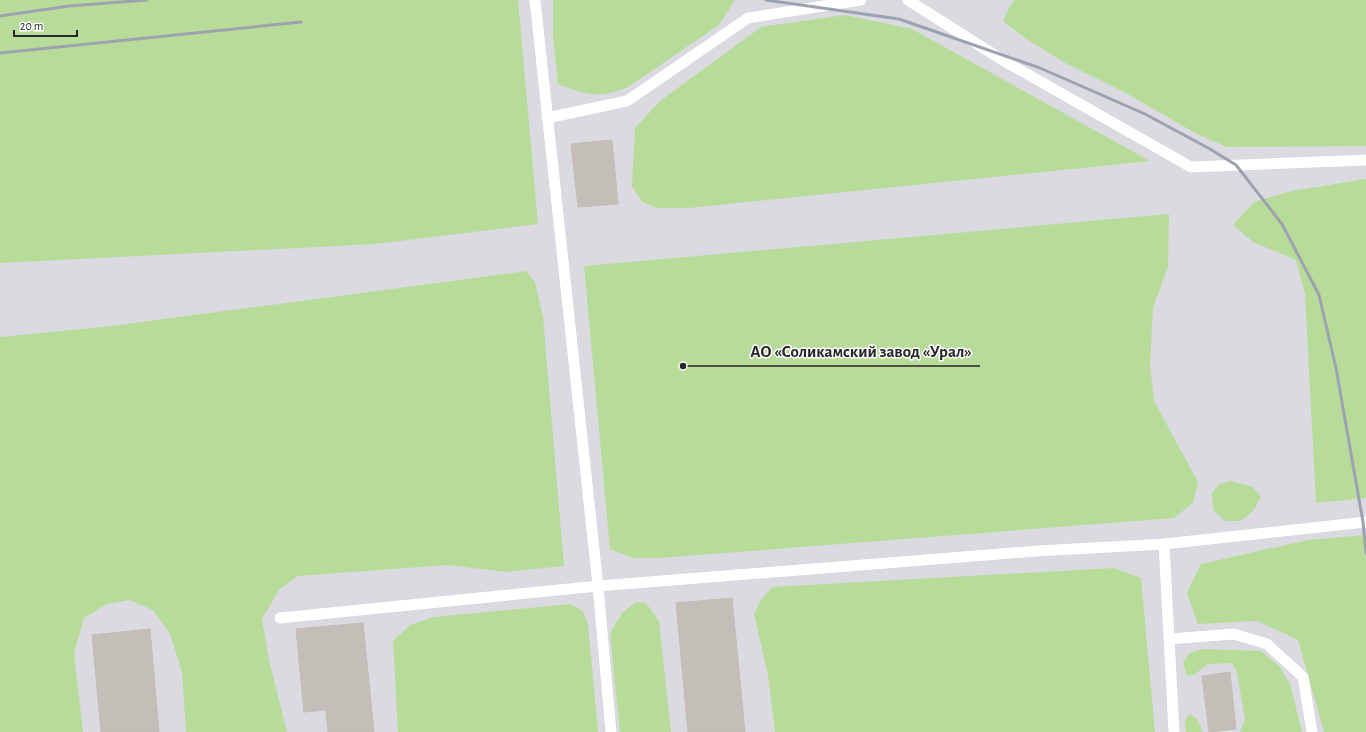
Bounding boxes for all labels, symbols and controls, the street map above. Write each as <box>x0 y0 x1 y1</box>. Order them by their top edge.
scale bar <box>14 12 77 38</box>
text: 20 m <box>20 20 43 32</box>
callout: АО «Соликамский завод «Урал» <box>742 337 980 366</box>
text: АО «Соликамский завод «Урал» <box>750 343 972 360</box>

